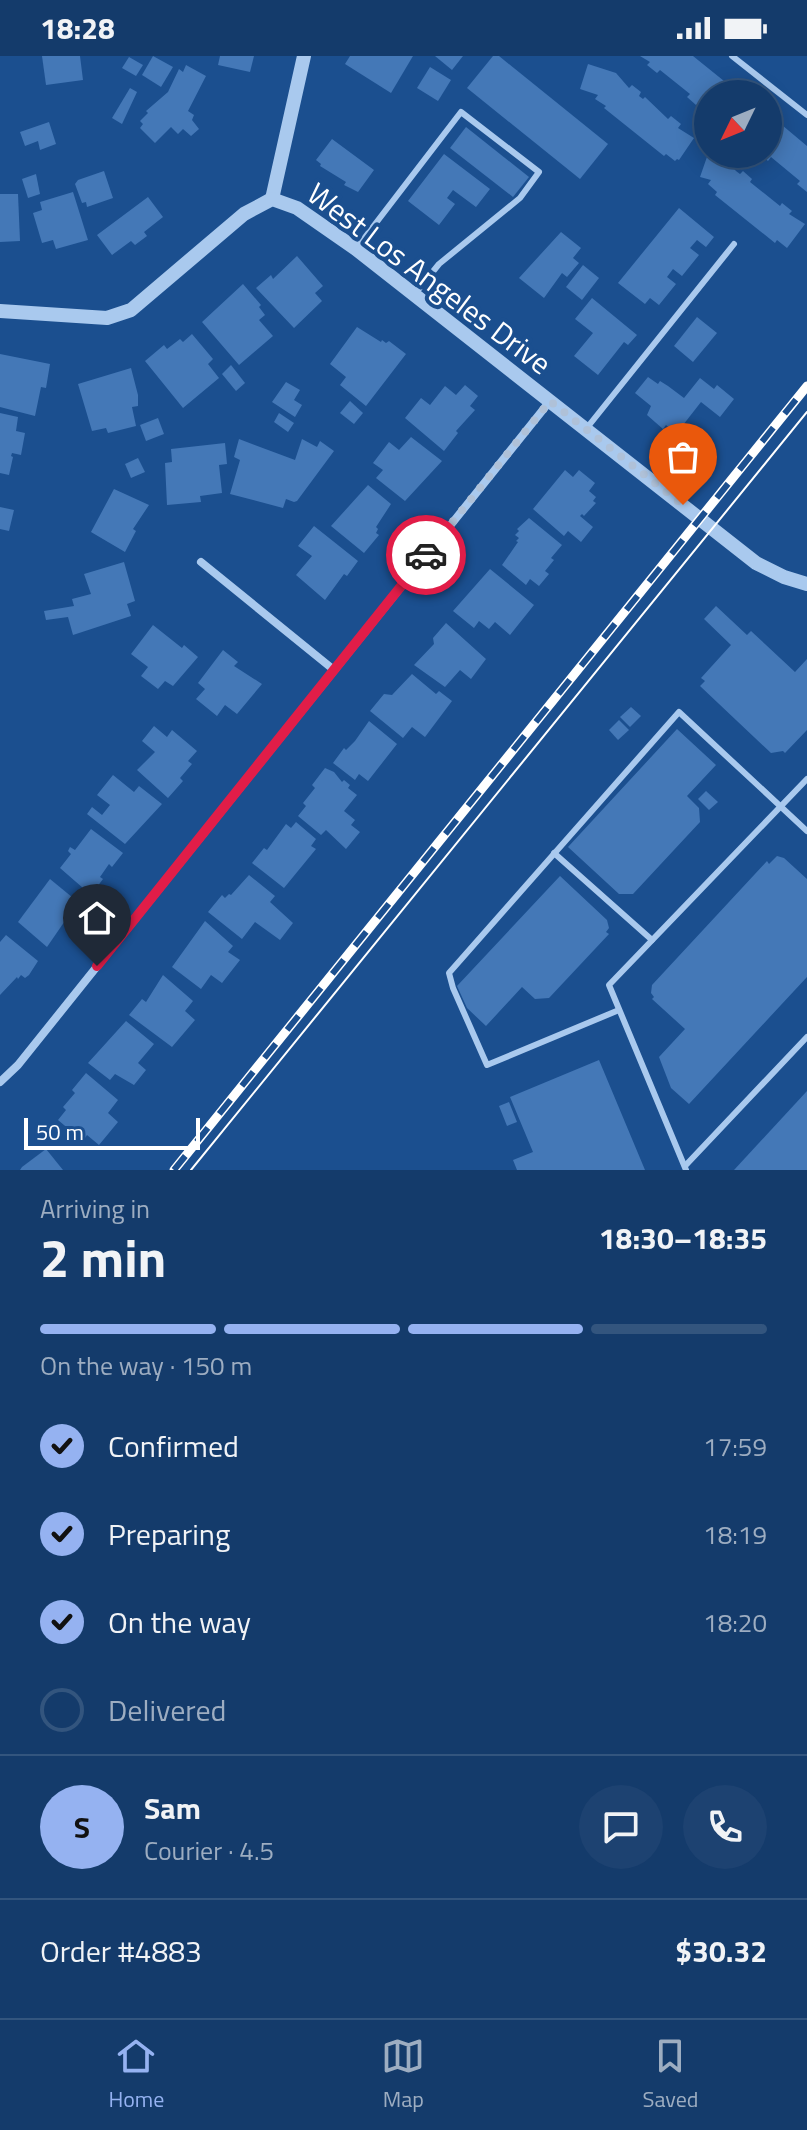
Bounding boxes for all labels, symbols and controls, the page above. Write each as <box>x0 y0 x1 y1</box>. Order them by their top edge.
text: 18:28 <box>40 5 115 51</box>
north arrow <box>694 80 782 168</box>
map controls <box>694 80 782 168</box>
street label: West Los Angeles Drive <box>298 171 561 386</box>
pin <box>649 423 717 505</box>
icon: bag <box>661 435 705 479</box>
courier <box>386 515 466 595</box>
icon: car <box>404 533 448 577</box>
pin <box>63 884 131 966</box>
icon: home <box>75 896 119 940</box>
scale bar <box>24 1114 200 1150</box>
text: 50 m <box>36 1115 84 1149</box>
text: Arriving in <box>40 1189 150 1228</box>
text: 18:30–18:35 <box>599 1215 767 1261</box>
text: 2 min <box>40 1218 166 1297</box>
text: On the way · 150 m <box>40 1346 252 1385</box>
text: Confirmed <box>108 1423 239 1469</box>
icon: check <box>40 1424 84 1468</box>
text: 17:59 <box>703 1427 767 1466</box>
text: Preparing <box>108 1511 230 1557</box>
icon: check <box>40 1512 84 1556</box>
text: 18:19 <box>703 1515 767 1554</box>
text: On the way <box>108 1599 251 1645</box>
icon: check <box>40 1600 84 1644</box>
text: 18:20 <box>703 1603 767 1642</box>
text: Delivered <box>108 1687 226 1733</box>
text: Sam <box>144 1785 201 1831</box>
button: chat <box>579 1785 663 1869</box>
button: phone <box>683 1785 767 1869</box>
text: S <box>74 1804 90 1850</box>
text: Courier · 4.5 <box>144 1831 274 1870</box>
text: Order #4883 <box>40 1928 202 1974</box>
text: $30.32 <box>675 1928 767 1974</box>
tab: Home <box>109 2034 164 2116</box>
tab: Map <box>381 2034 425 2116</box>
tab: Saved <box>642 2034 698 2116</box>

